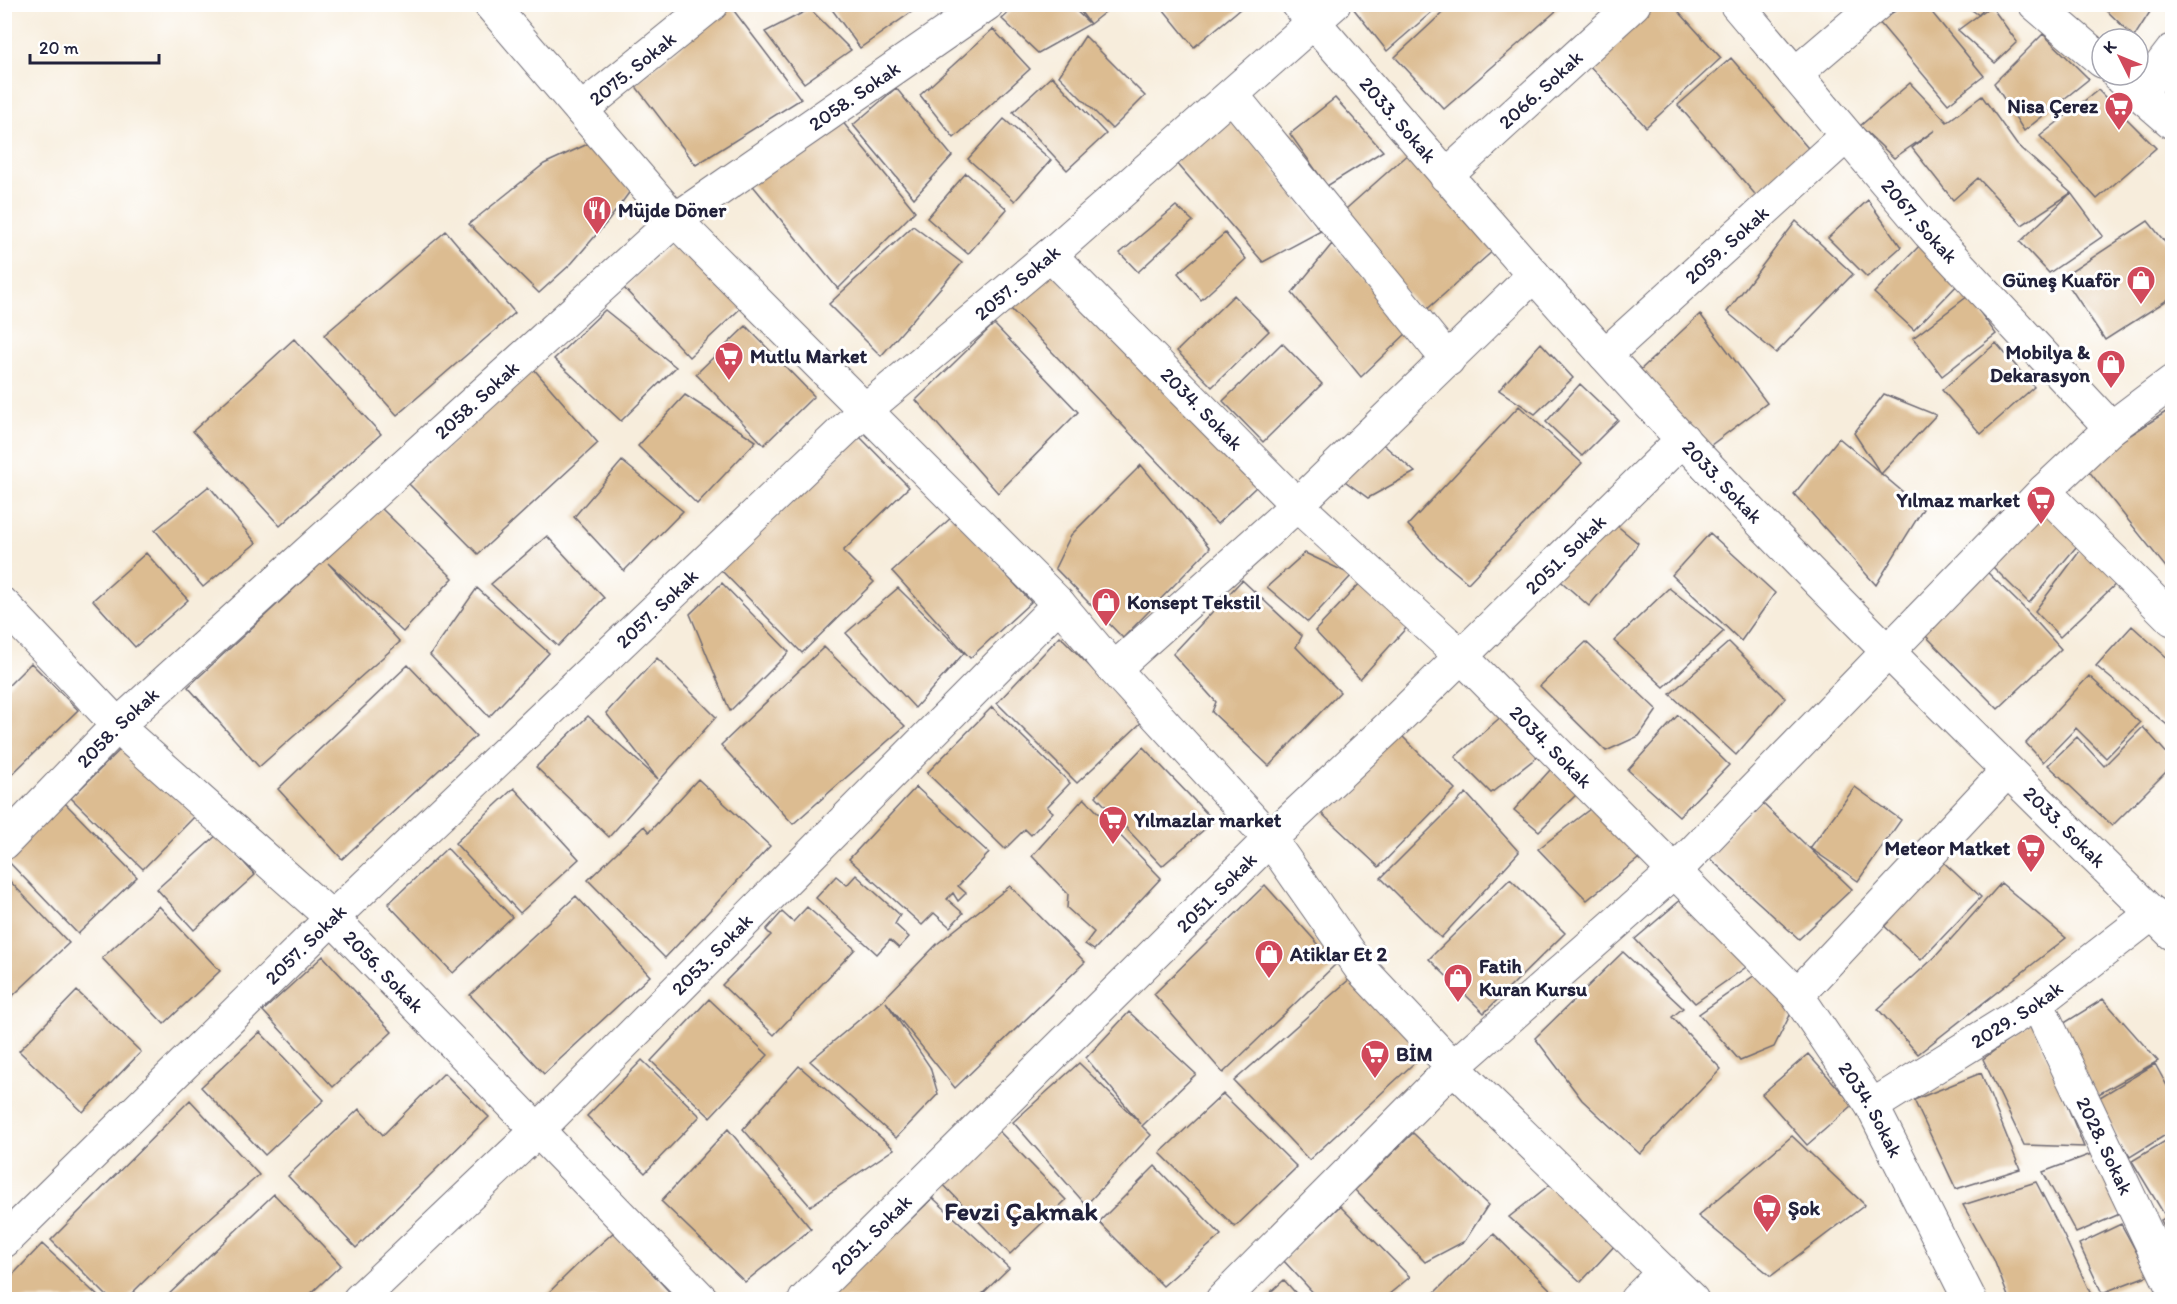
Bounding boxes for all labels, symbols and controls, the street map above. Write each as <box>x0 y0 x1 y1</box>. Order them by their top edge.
street label: 2075. Sokak <box>584 26 681 111</box>
scale bar <box>30 27 159 65</box>
north arrow <box>2090 27 2150 87</box>
text: K <box>2099 36 2120 57</box>
text: 20 m <box>39 37 79 59</box>
street label: 2066. Sokak <box>1493 45 1587 134</box>
street label: 2058. Sokak <box>804 56 905 136</box>
street label: 2033. Sokak <box>1354 72 1442 168</box>
supermarket icon: Nisa Çerez <box>2103 90 2135 132</box>
place label: Nisa Çerez <box>2007 94 2099 119</box>
street label: 2067. Sokak <box>1876 173 1963 268</box>
restaurant icon: Müjde Döner <box>581 194 613 236</box>
place label: Müjde Döner <box>618 198 727 223</box>
street label: 2059. Sokak <box>1679 200 1773 289</box>
street label: 2057. Sokak <box>969 240 1065 325</box>
shop icon: Güneş Kuaför <box>2125 264 2157 306</box>
place label: Güneş Kuaför <box>2002 268 2120 293</box>
supermarket icon: Mutlu Market <box>713 340 745 382</box>
place label: Mobilya & Dekarasyon <box>1990 340 2090 388</box>
place label: Mutlu Market <box>750 344 868 368</box>
shop icon: Mobilya & Dekarasyon <box>2095 348 2127 390</box>
street label: 2058. Sokak <box>429 356 524 444</box>
street label: 2034. Sokak <box>1156 362 1248 455</box>
street label: 2033. Sokak <box>1677 435 1768 528</box>
supermarket icon: Yılmaz market <box>2025 484 2057 526</box>
place label: Yılmaz market <box>1896 488 2020 512</box>
street label: 2051. Sokak <box>1520 509 1611 599</box>
street label: 2057. Sokak <box>611 564 703 653</box>
shop icon: Konsept Tekstil <box>1090 586 1122 628</box>
place label: Konsept Tekstil <box>1127 590 1261 615</box>
street label: 2058. Sokak <box>71 682 164 773</box>
street label: 2034. Sokak <box>1505 700 1597 793</box>
street label: 2033. Sokak <box>2018 781 2111 873</box>
supermarket icon: Yılmazlar market <box>1097 804 1129 846</box>
place label: Yılmazlar market <box>1133 808 1282 832</box>
supermarket icon: Meteor Matket <box>2015 832 2047 874</box>
place label: Meteor Matket <box>1885 836 2011 860</box>
street label: 2051. Sokak <box>1171 847 1262 937</box>
street label: 2057. Sokak <box>260 899 351 989</box>
street label: 2053. Sokak <box>666 908 758 1000</box>
street label: 2056. Sokak <box>338 925 429 1017</box>
shop icon: Atiklar Et 2 <box>1253 938 1285 980</box>
place label: Atiklar Et 2 <box>1289 942 1388 966</box>
place label: Fatih Kuran Kursu <box>1479 954 1587 1001</box>
shop icon: Fatih Kuran Kursu <box>1442 962 1474 1004</box>
street label: 2029. Sokak <box>1966 976 2067 1053</box>
supermarket icon: BİM <box>1359 1038 1391 1080</box>
place label: BİM <box>1396 1042 1433 1066</box>
street label: 2034. Sokak <box>1833 1057 1908 1161</box>
street label: 2028. Sokak <box>2071 1093 2138 1199</box>
street label: 2051. Sokak <box>826 1189 916 1280</box>
supermarket icon: Şok <box>1751 1192 1783 1234</box>
district label: Fevzi Çakmak <box>944 1195 1099 1227</box>
place label: Şok <box>1788 1196 1821 1221</box>

